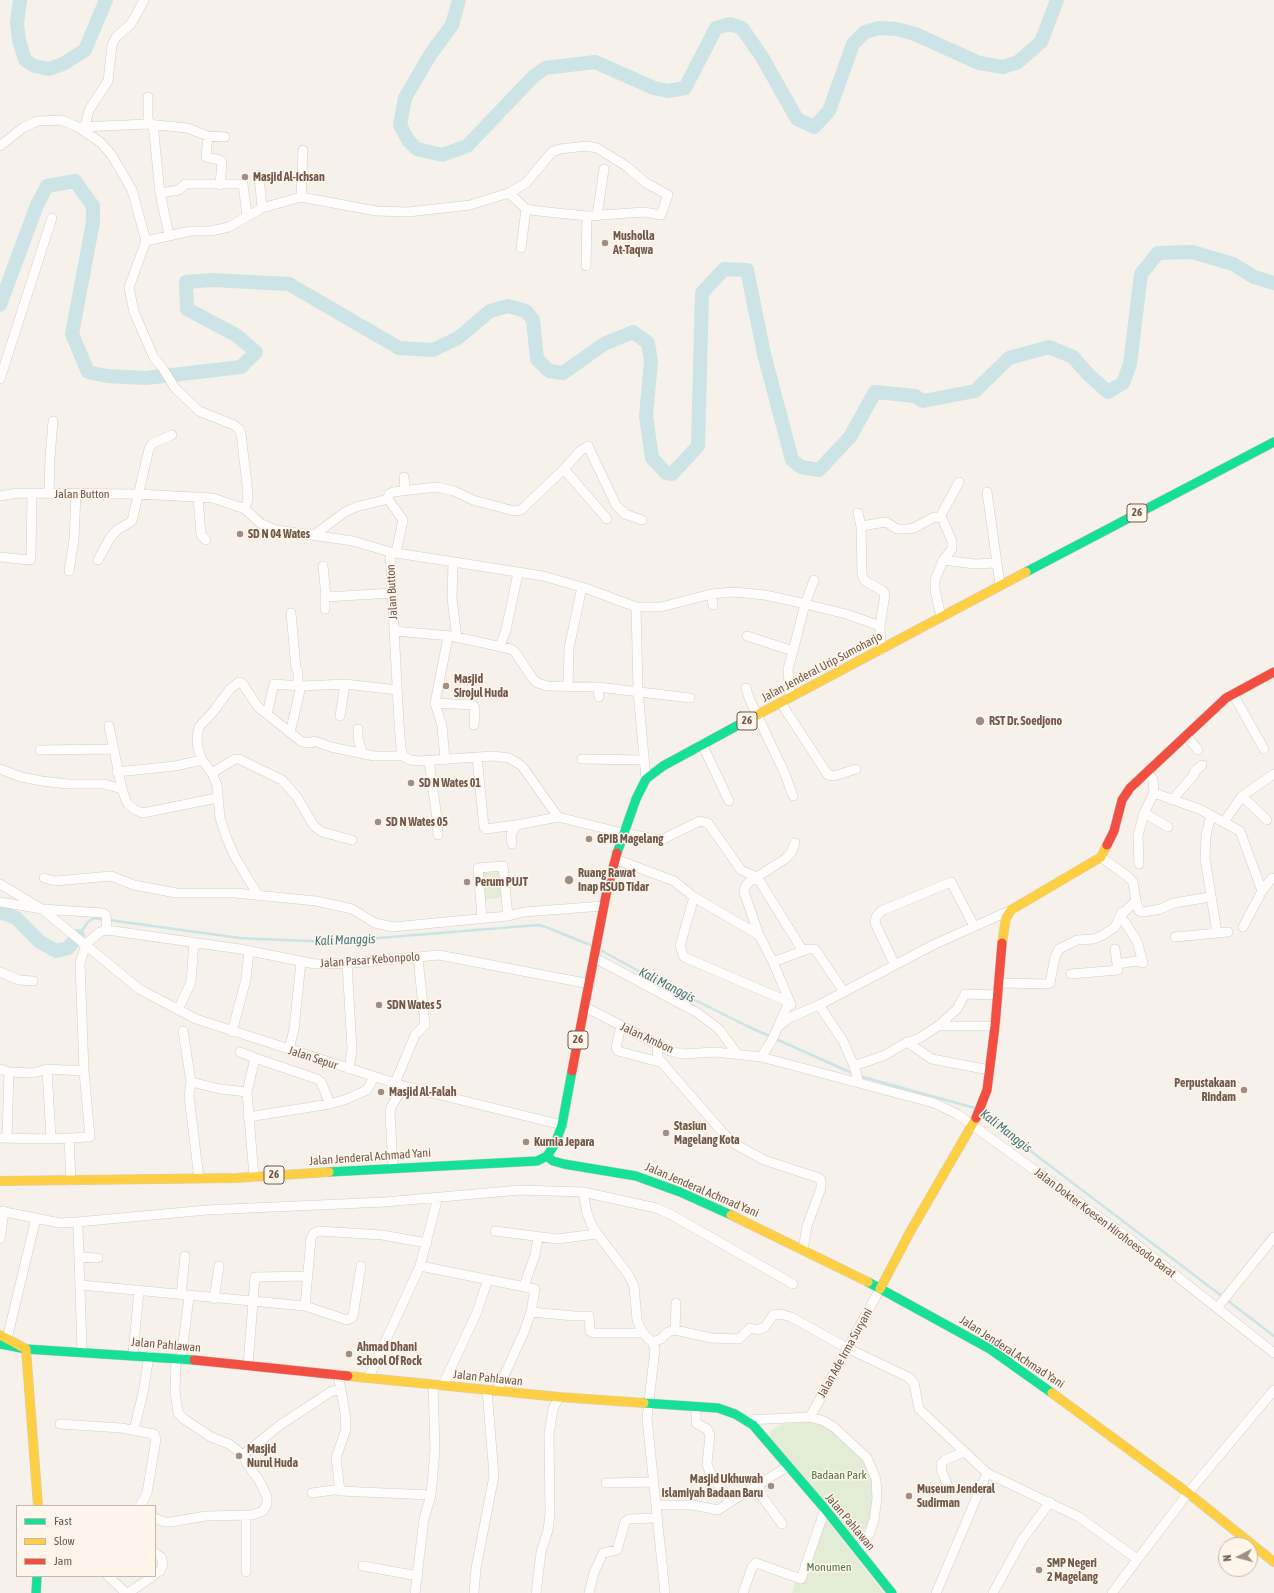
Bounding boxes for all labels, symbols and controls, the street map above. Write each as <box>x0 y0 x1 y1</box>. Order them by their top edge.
place label: Masjid Al-Ichsan <box>253 170 325 184</box>
marker: Masjid Al-Ichsan <box>240 172 250 182</box>
place label: Musholla At-Taqwa <box>613 229 654 257</box>
marker: Musholla At-Taqwa <box>600 238 610 248</box>
street label: Jalan Button <box>54 487 110 501</box>
road number: 26 <box>1127 504 1147 522</box>
place label: SD N 04 Wates <box>248 527 310 541</box>
marker: SD N 04 Wates <box>235 529 245 539</box>
street label: Jalan Button <box>383 564 401 620</box>
street label: Jalan Jenderal Urip Sumoharjo <box>759 629 885 705</box>
place label: Masjid Sirojul Huda <box>454 672 508 700</box>
marker: Masjid Sirojul Huda <box>441 681 451 691</box>
road number: 26 <box>737 712 757 730</box>
place label: RST Dr. Soedjono <box>989 714 1062 728</box>
marker: RST Dr. Soedjono <box>974 715 986 727</box>
place label: SD N Wates 01 <box>419 776 481 790</box>
marker: SD N Wates 01 <box>406 778 416 788</box>
place label: SD N Wates 05 <box>386 815 448 829</box>
marker: SD N Wates 05 <box>373 817 383 827</box>
place label: GPIB Magelang <box>597 832 663 846</box>
marker: GPIB Magelang <box>584 834 594 844</box>
place label: Ruang Rawat Inap RSUD Tidar <box>578 866 649 894</box>
marker: Ruang Rawat Inap RSUD Tidar <box>563 874 575 886</box>
place label: Perum PUJT <box>475 875 528 889</box>
marker: Perum PUJT <box>462 877 472 887</box>
water label: Kali Manggis <box>314 931 376 949</box>
street label: Jalan Pasar Kebonpolo <box>320 949 420 971</box>
water label: Kali Manggis <box>636 964 698 1006</box>
place label: SDN Wates 5 <box>387 998 442 1012</box>
marker: SDN Wates 5 <box>374 1000 384 1010</box>
street label: Jalan Ambon <box>618 1019 676 1057</box>
road number: 26 <box>568 1031 588 1049</box>
street label: Jalan Sepur <box>286 1043 340 1073</box>
place label: Perpustakaan Rindam <box>1174 1076 1236 1104</box>
place label: Masjid Al-Falah <box>389 1085 457 1099</box>
marker: Perpustakaan Rindam <box>1239 1085 1249 1095</box>
marker: Masjid Al-Falah <box>376 1087 386 1097</box>
water label: Kali Manggis <box>977 1106 1035 1156</box>
place label: Stasiun Magelang Kota <box>674 1119 740 1147</box>
marker: Stasiun Magelang Kota <box>661 1128 671 1138</box>
place label: Kurnia Jepara <box>534 1135 594 1149</box>
marker: Kurnia Jepara <box>521 1137 531 1147</box>
street label: Jalan Jenderal Achmad Yani <box>309 1146 431 1168</box>
street label: Jalan Jenderal Achmad Yani <box>643 1160 761 1220</box>
street label: Jalan Dokter Koesen Hirohoesodo Barat <box>1031 1165 1179 1281</box>
road number: 26 <box>264 1166 284 1184</box>
street label: Jalan Ade Irma Suryani <box>814 1306 876 1400</box>
street label: Jalan Jenderal Achmad Yani <box>957 1313 1067 1391</box>
street label: Jalan Pahlawan <box>131 1335 201 1355</box>
place label: Ahmad Dhani School Of Rock <box>357 1340 422 1368</box>
marker: Ahmad Dhani School Of Rock <box>344 1349 354 1359</box>
street label: Jalan Pahlawan <box>452 1367 524 1389</box>
place label: Masjid Nurul Huda <box>247 1442 298 1470</box>
marker: Masjid Nurul Huda <box>234 1451 244 1461</box>
park label: Badaan Park <box>811 1468 867 1482</box>
place label: Masjid Ukhuwah Islamiyah Badaan Baru <box>661 1472 763 1500</box>
marker: Masjid Ukhuwah Islamiyah Badaan Baru <box>766 1481 776 1491</box>
place label: Museum Jenderal Sudirman <box>917 1482 995 1510</box>
street label: Jalan Pahlawan <box>822 1491 878 1553</box>
marker: Museum Jenderal Sudirman <box>904 1491 914 1501</box>
legend <box>16 1505 156 1577</box>
text: Fast <box>54 1514 72 1528</box>
text: Slow <box>54 1534 75 1548</box>
north arrow <box>1218 1537 1258 1577</box>
text: Jam <box>54 1554 72 1568</box>
text: N <box>1221 1554 1233 1562</box>
place label: SMP Negeri 2 Magelang <box>1047 1556 1098 1584</box>
park label: Monumen <box>806 1560 852 1574</box>
marker: SMP Negeri 2 Magelang <box>1034 1565 1044 1575</box>

